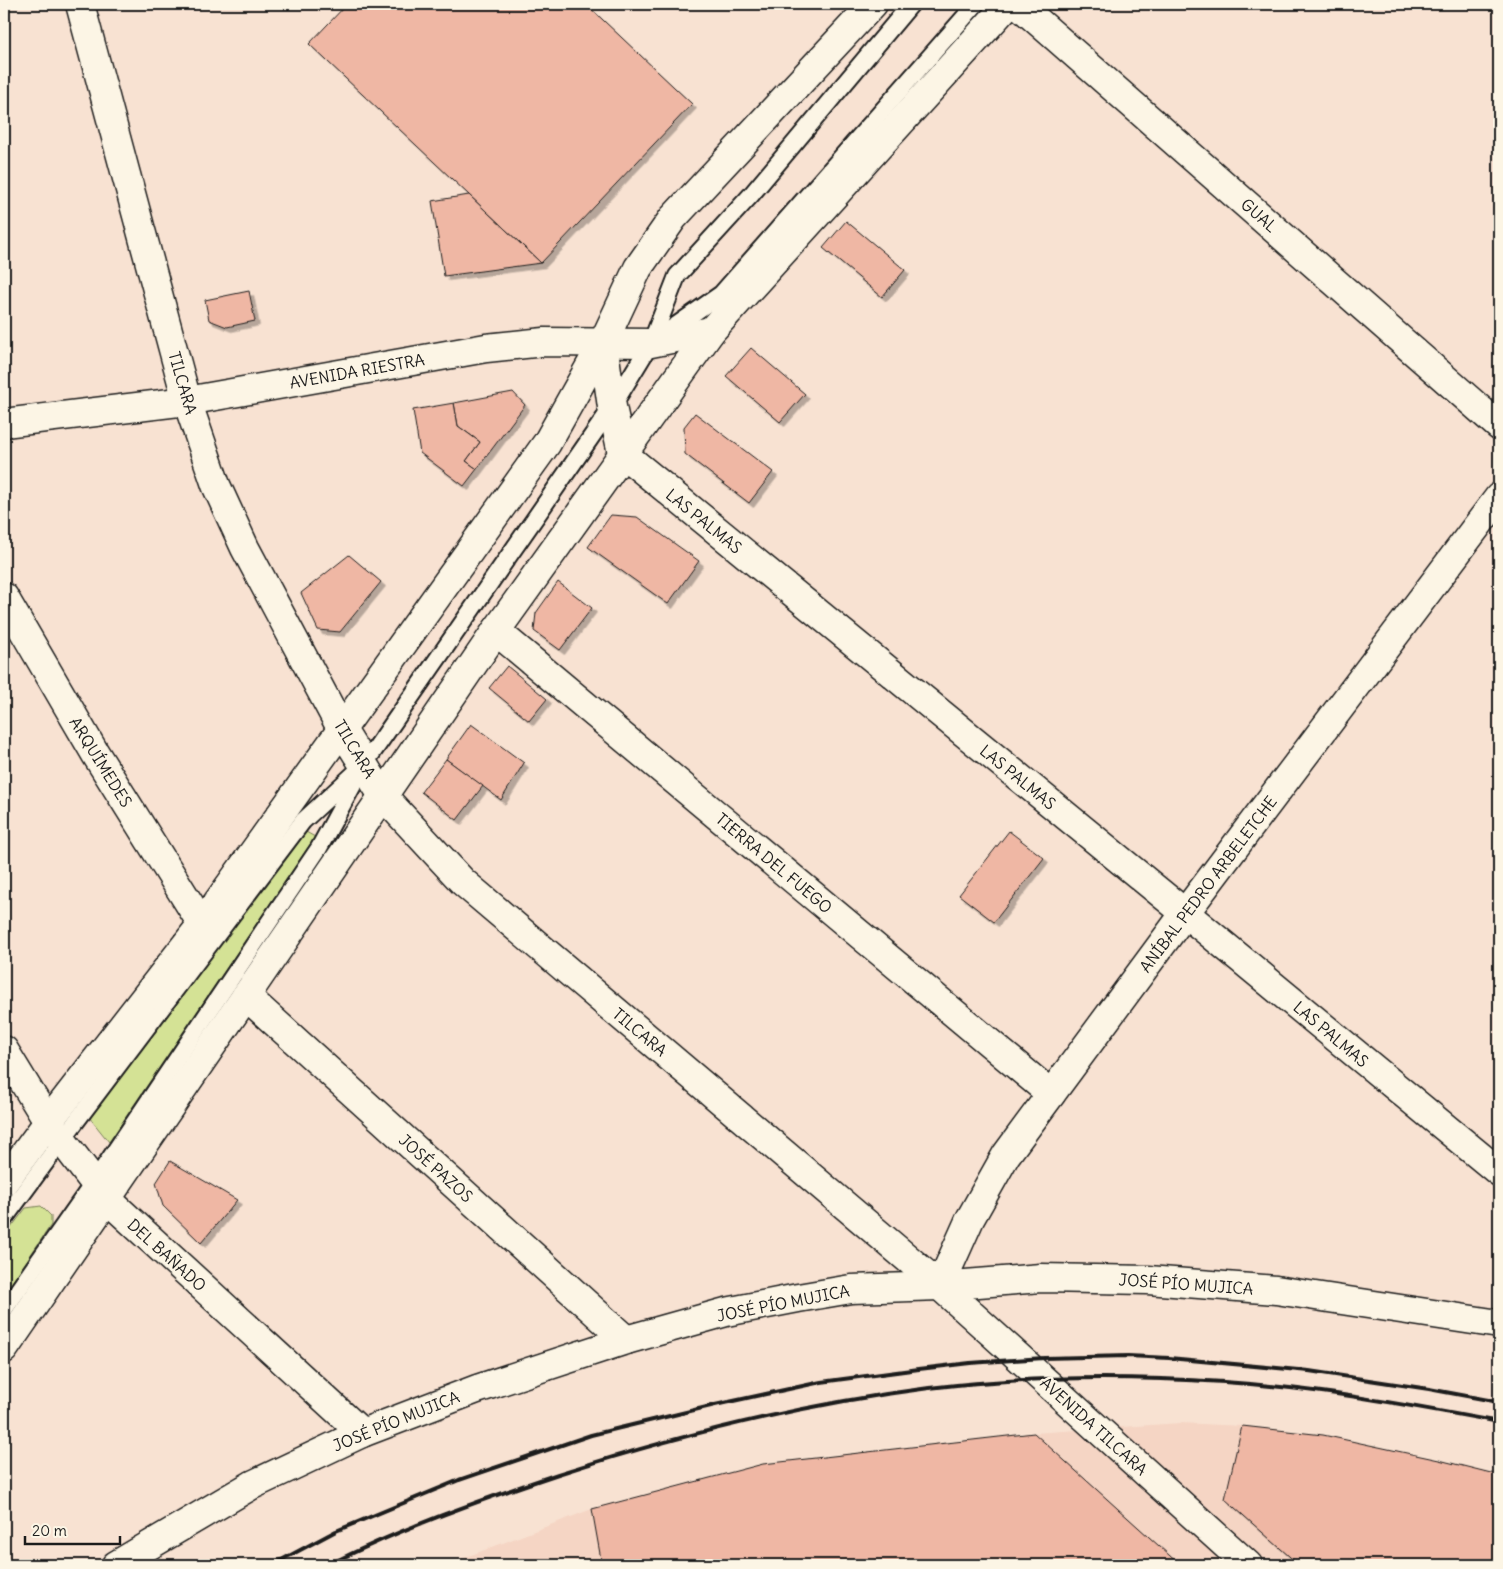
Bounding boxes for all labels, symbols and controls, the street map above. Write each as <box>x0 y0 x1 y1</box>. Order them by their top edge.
street label: GUAL <box>1237 194 1281 236</box>
street label: TILCARA <box>164 349 202 417</box>
street label: AVENIDA RIESTRA <box>288 349 426 393</box>
street label: LAS PALMAS <box>662 484 746 558</box>
street label: ARQUÍMEDES <box>65 713 137 811</box>
street label: TILCARA <box>330 716 380 782</box>
street label: LAS PALMAS <box>976 740 1060 814</box>
street label: ANÍBAL PEDRO ARBELETCHE <box>1135 792 1281 976</box>
street label: TIERRA DEL FUEGO <box>712 809 836 917</box>
street label: LAS PALMAS <box>1289 997 1373 1071</box>
street label: TILCARA <box>609 1004 671 1060</box>
street label: JOSÉ PAZOS <box>395 1130 477 1206</box>
street label: DEL BAÑADO <box>123 1214 211 1296</box>
street label: JOSÉ PÍO MUJICA <box>1118 1269 1254 1299</box>
street label: JOSÉ PÍO MUJICA <box>715 1280 851 1326</box>
street label: AVENIDA TILCARA <box>1036 1373 1152 1479</box>
street label: JOSÉ PÍO MUJICA <box>330 1386 462 1456</box>
scale bar <box>25 1514 120 1546</box>
text: 20 m <box>32 1521 67 1540</box>

